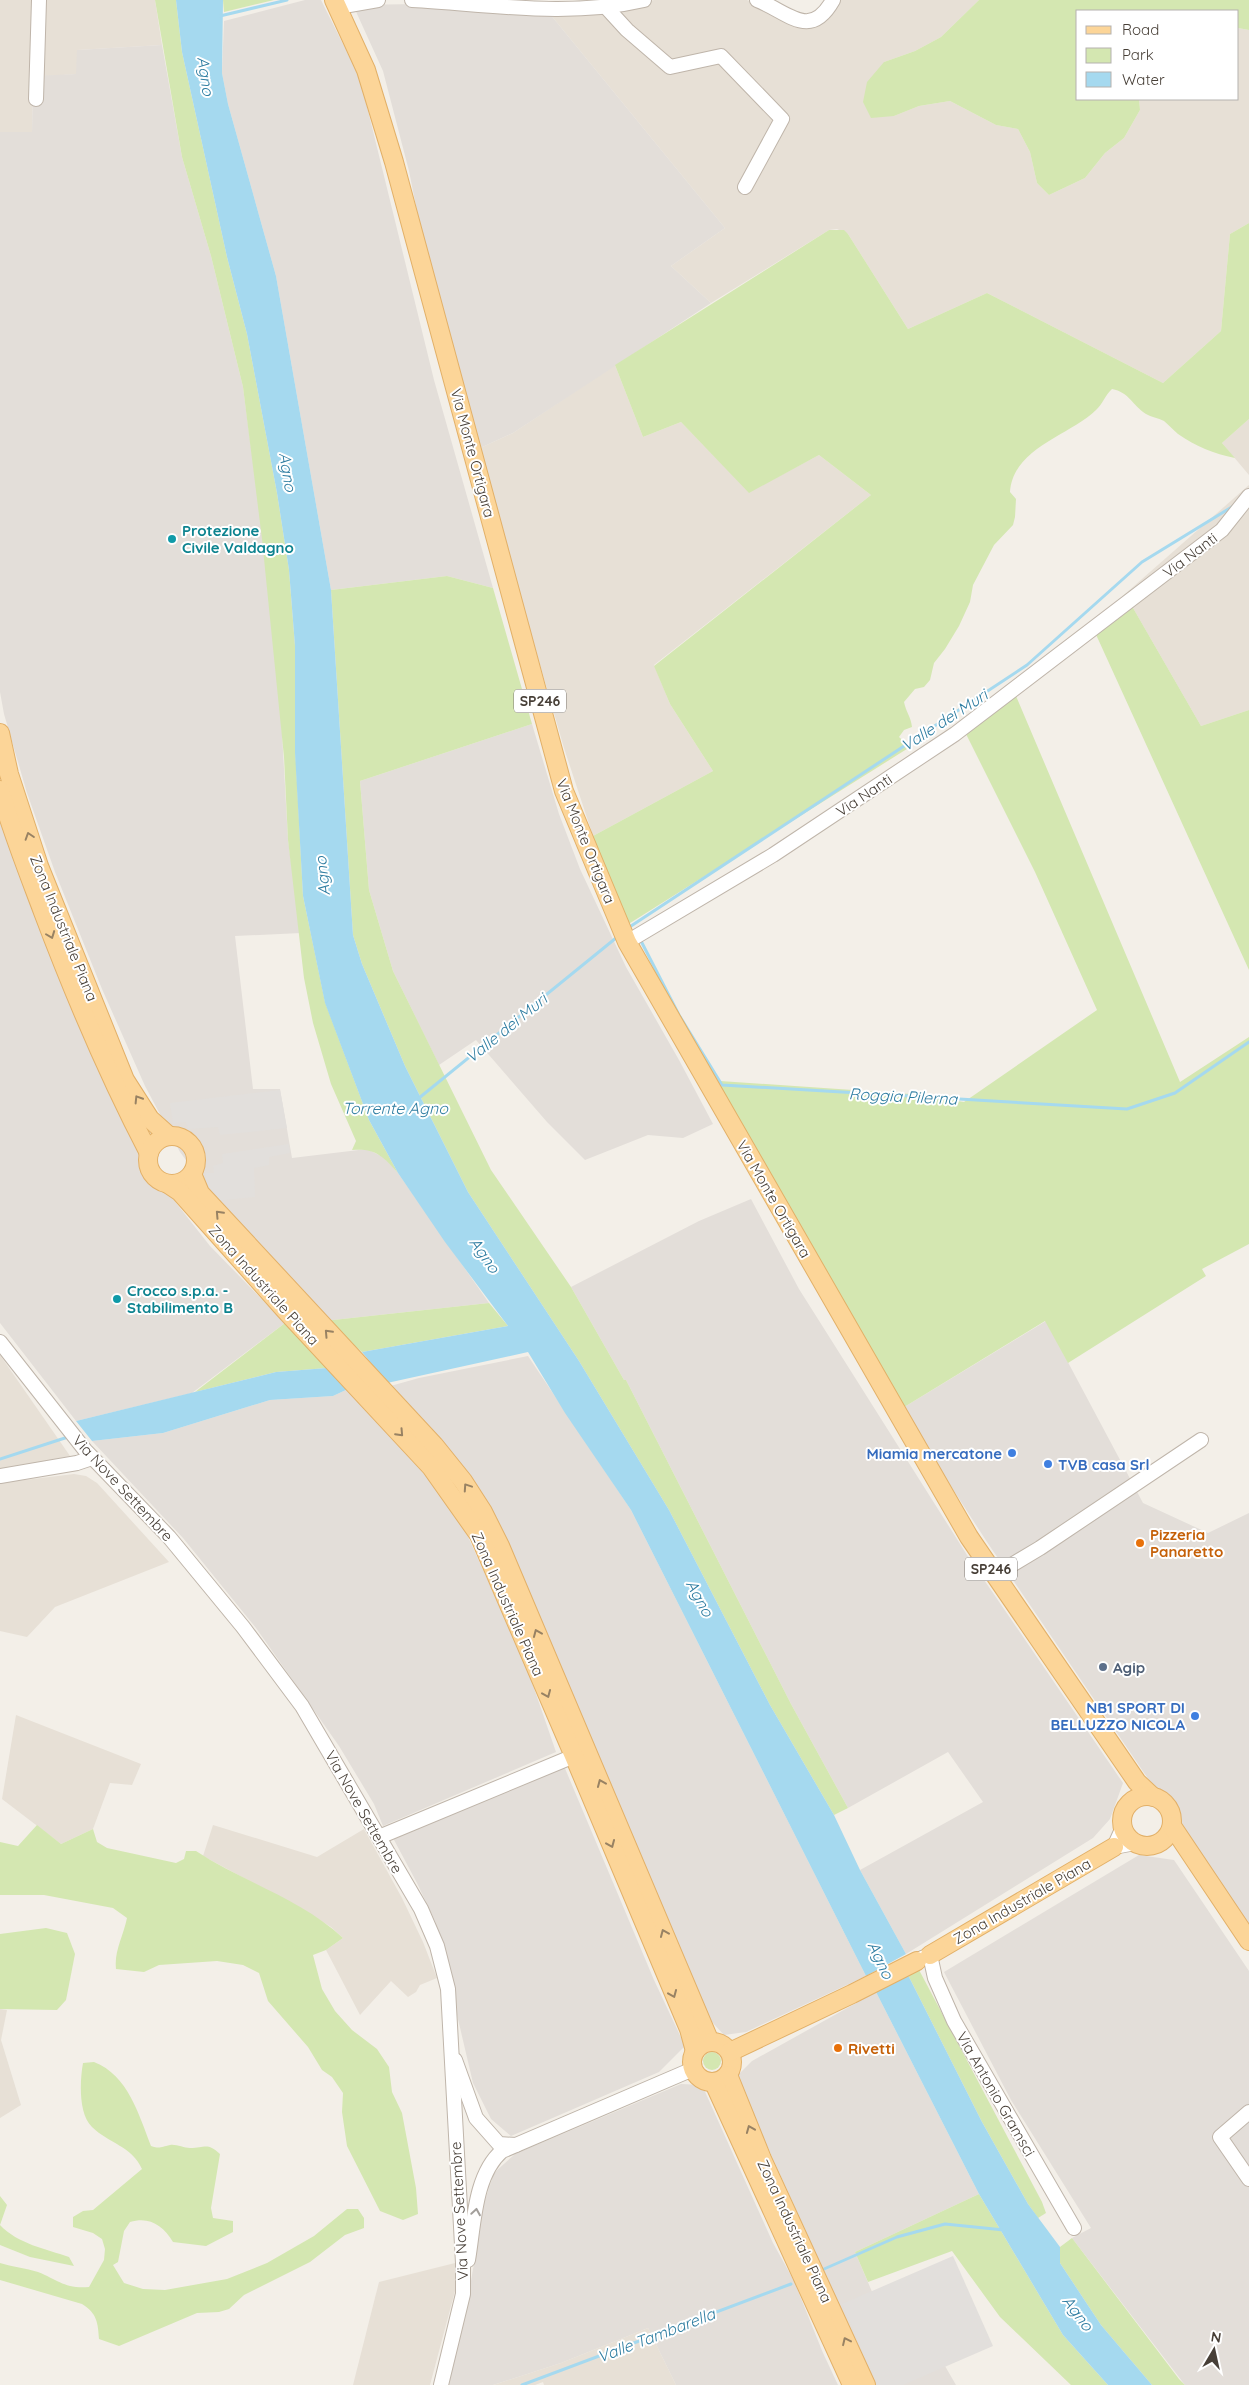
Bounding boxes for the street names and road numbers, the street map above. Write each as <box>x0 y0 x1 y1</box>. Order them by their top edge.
street label: Via Monte Ortigara <box>447 386 499 520</box>
street label: Via Nanti <box>1159 528 1221 582</box>
road number: SP246 <box>514 689 566 712</box>
street label: Via Nanti <box>832 769 896 821</box>
street label: Via Monte Ortigara <box>552 776 620 906</box>
street label: Zona Industriale Piana <box>26 852 102 1004</box>
street label: Via Monte Ortigara <box>733 1137 815 1261</box>
street label: Zona Industriale Piana <box>205 1221 323 1349</box>
street label: Via Nove Settembre <box>69 1431 177 1545</box>
street label: Zona Industriale Piana <box>468 1529 548 1679</box>
road number: SP246 <box>965 1558 1017 1580</box>
street label: Via Nove Settembre <box>321 1747 407 1877</box>
street label: Zona Industriale Piana <box>950 1854 1094 1948</box>
street label: Via Antonio Gramsci <box>953 2028 1039 2160</box>
street label: Via Nove Settembre <box>446 2141 472 2281</box>
street label: Zona Industriale Piana <box>753 2156 837 2306</box>

